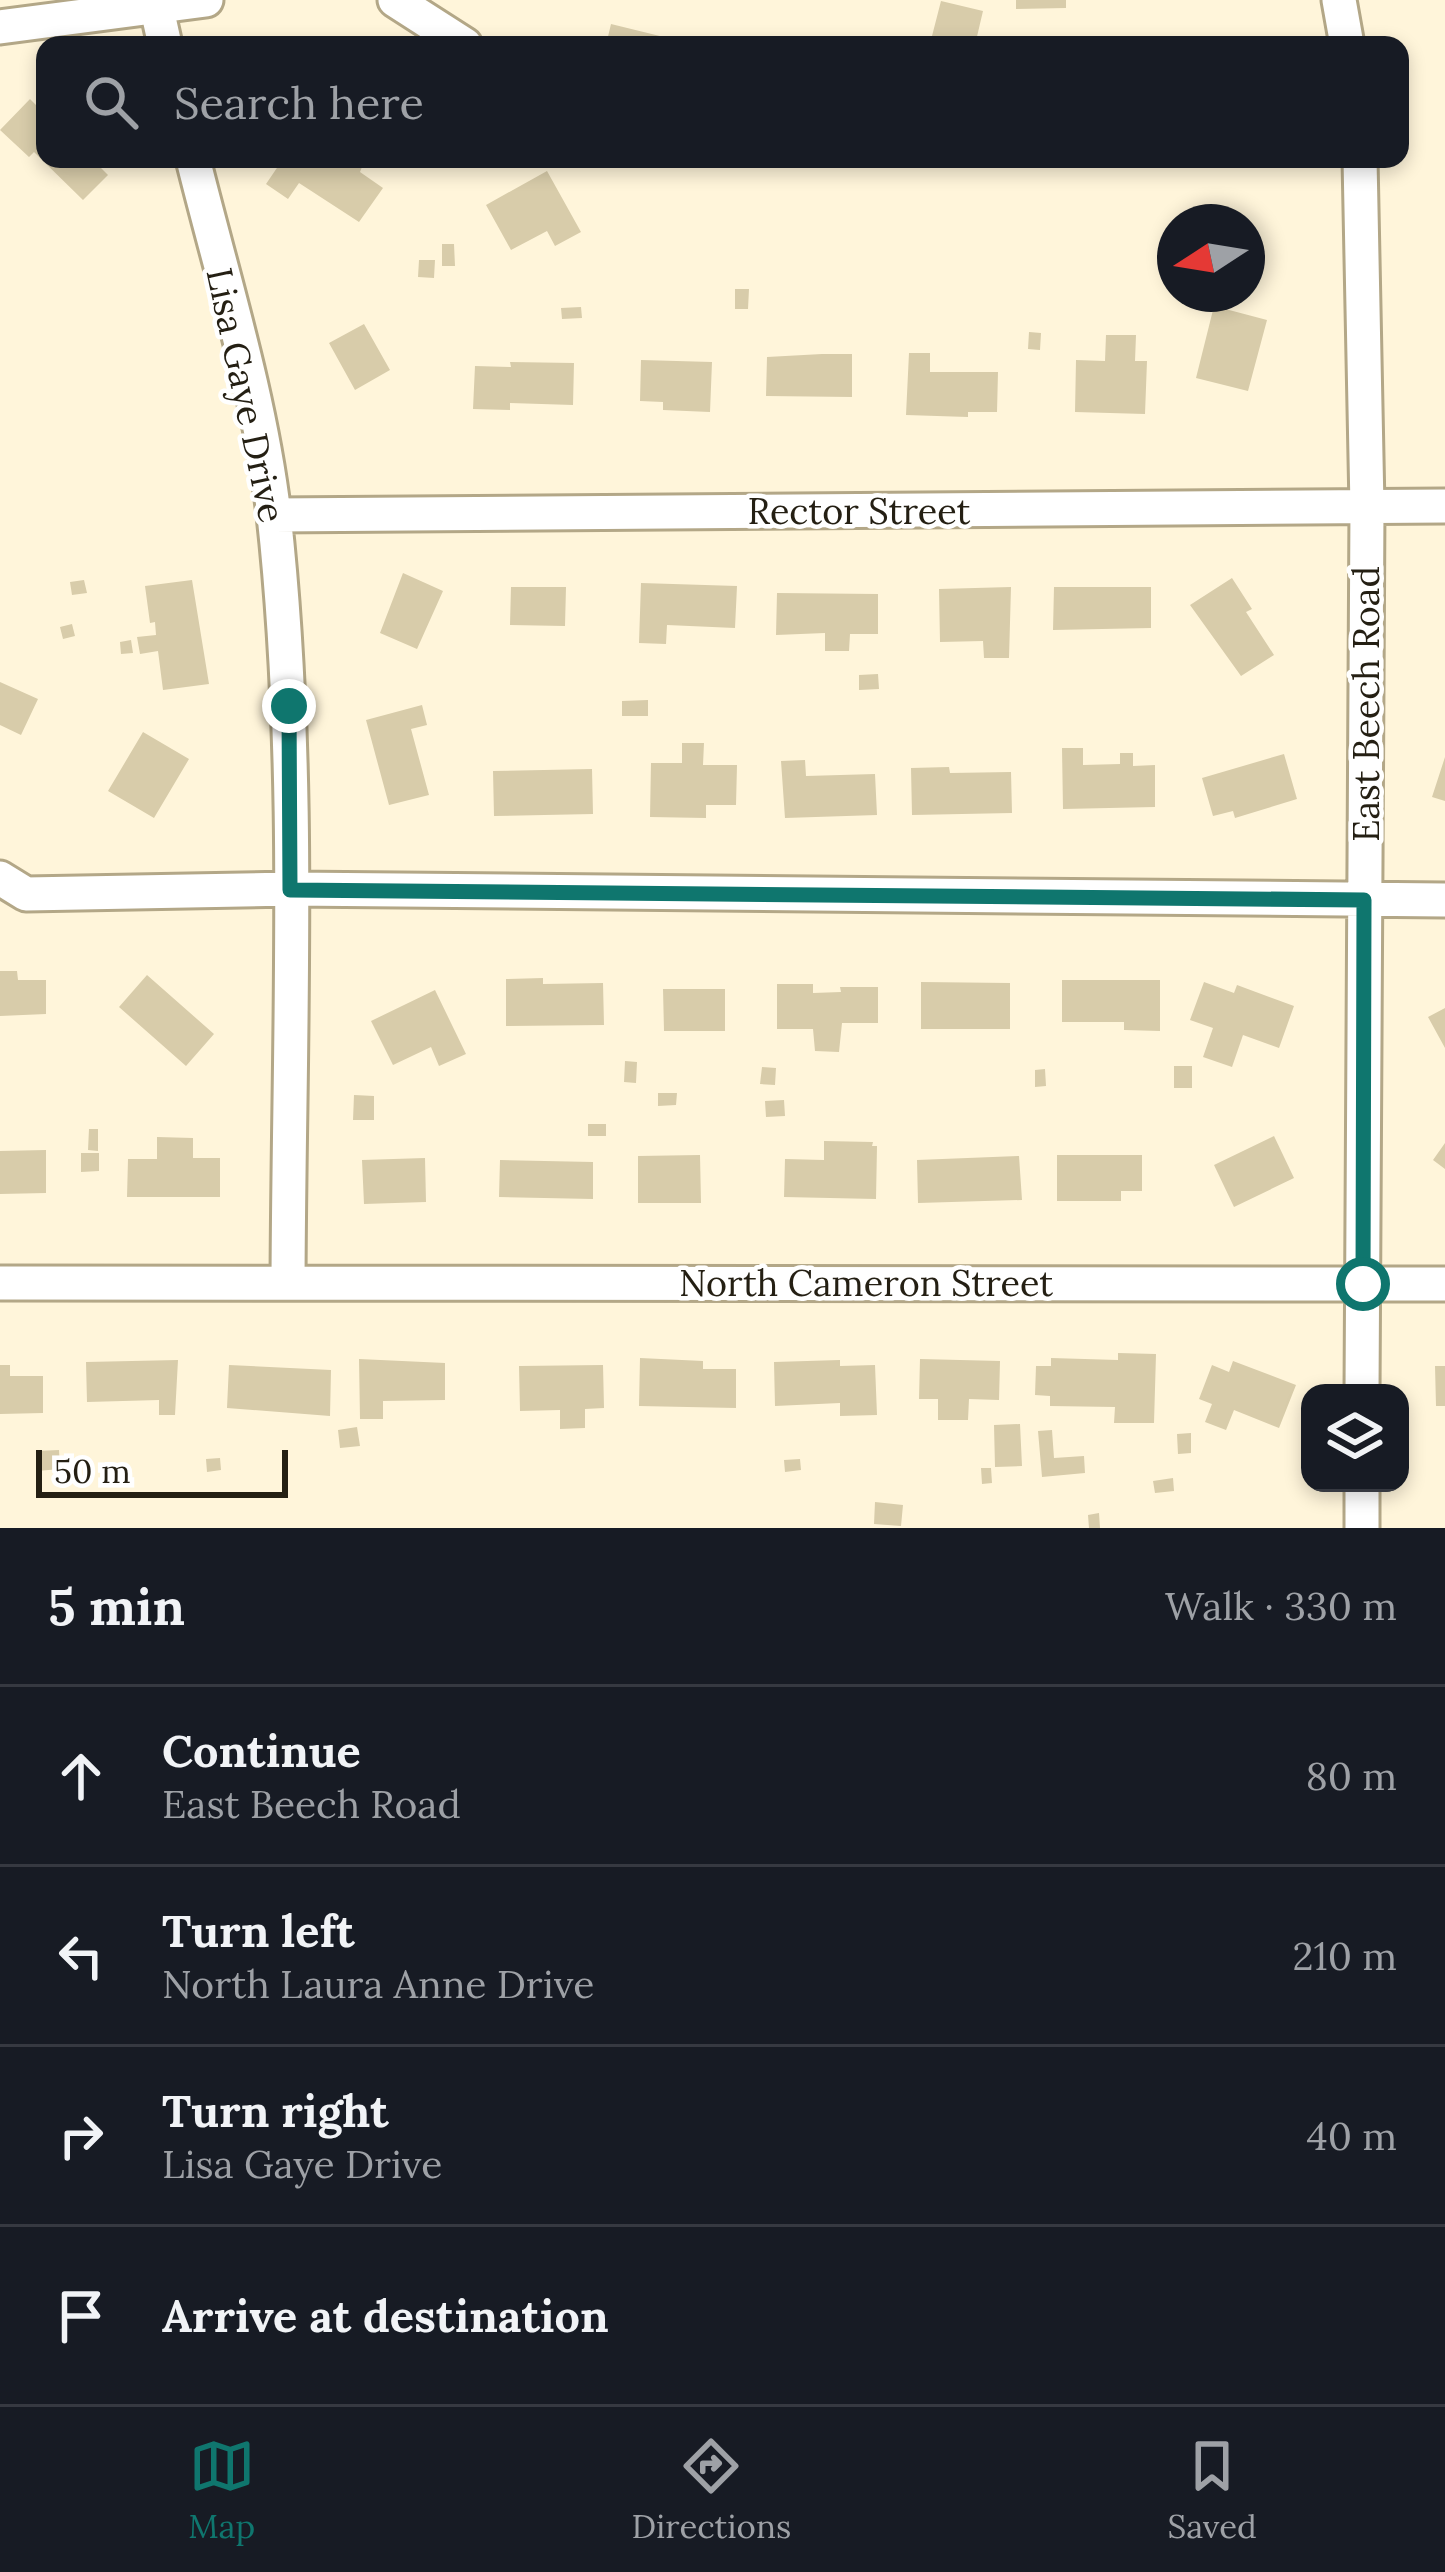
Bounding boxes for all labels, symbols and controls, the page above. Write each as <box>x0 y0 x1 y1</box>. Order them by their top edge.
search box <box>36 36 1409 168</box>
icon: search <box>78 69 144 135</box>
text: Search here <box>174 74 424 131</box>
north arrow <box>1157 204 1265 312</box>
street label: Lisa Gaye Drive <box>197 264 295 526</box>
street label: Rector Street <box>748 488 970 534</box>
street label: East Beech Road <box>1343 566 1389 842</box>
route end <box>262 679 316 733</box>
route start <box>1336 1257 1390 1311</box>
street label: North Cameron Street <box>679 1260 1053 1306</box>
map controls <box>1301 1384 1409 1492</box>
button: layers <box>1301 1384 1409 1492</box>
scale bar <box>36 1444 288 1497</box>
text: 50 m <box>54 1450 131 1492</box>
text: 5 min <box>48 1574 185 1639</box>
text: Walk · 330 m <box>1165 1581 1397 1631</box>
text: Continue <box>162 1722 361 1779</box>
icon: ahead <box>48 1743 114 1809</box>
text: 80 m <box>1306 1751 1397 1801</box>
text: East Beech Road <box>162 1779 461 1829</box>
text: Turn left <box>162 1902 355 1959</box>
icon: left <box>48 1923 114 1989</box>
text: 210 m <box>1293 1931 1397 1981</box>
text: North Laura Anne Drive <box>162 1959 594 2009</box>
text: Turn right <box>162 2082 389 2139</box>
icon: right <box>48 2103 114 2169</box>
text: 40 m <box>1307 2111 1397 2161</box>
text: Lisa Gaye Drive <box>162 2139 443 2189</box>
icon: arrive <box>48 2283 114 2349</box>
text: Arrive at destination <box>162 2287 609 2344</box>
tab: Map <box>188 2433 255 2547</box>
tab: Directions <box>632 2433 791 2547</box>
tab: Saved <box>1168 2433 1257 2547</box>

